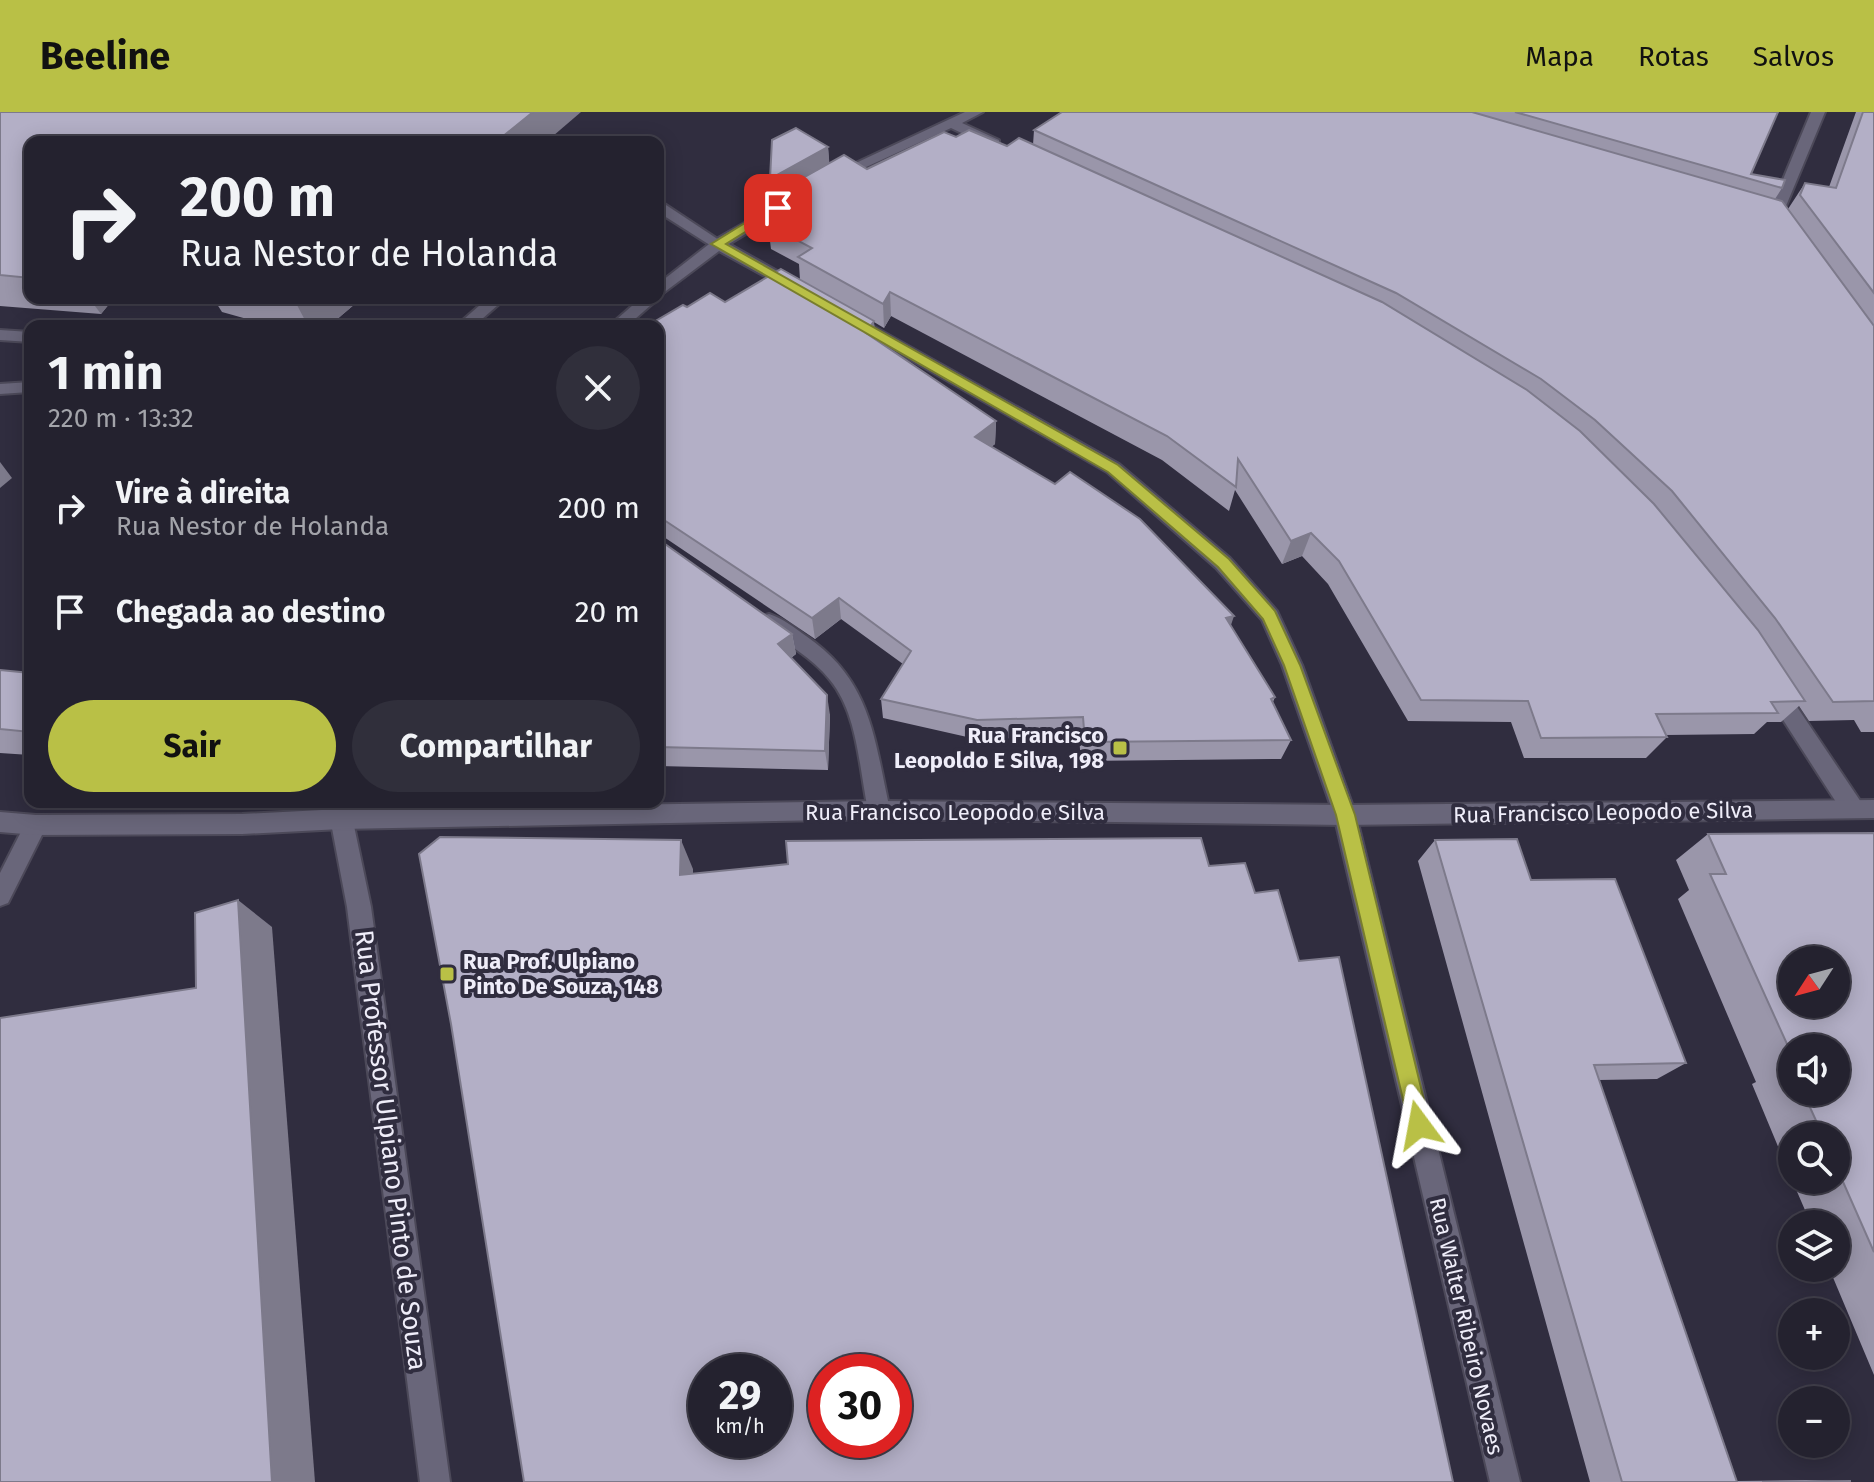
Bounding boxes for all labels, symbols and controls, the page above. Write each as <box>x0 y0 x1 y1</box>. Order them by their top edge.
text: Beeline <box>40 33 170 79</box>
text: Mapa <box>1525 40 1594 73</box>
text: Rotas <box>1638 40 1709 73</box>
text: Salvos <box>1753 40 1834 73</box>
text: 200 m <box>180 164 335 231</box>
icon: right <box>48 168 152 272</box>
pin <box>744 174 812 242</box>
icon: arrive <box>756 186 800 230</box>
text: Rua Nestor de Holanda <box>180 232 558 276</box>
text: 1 min <box>48 344 163 402</box>
button: close <box>556 346 640 430</box>
text: 220 m · 13:32 <box>48 403 194 434</box>
text: Vire à direita <box>116 475 290 511</box>
icon: right <box>48 486 92 530</box>
text: 200 m <box>558 490 640 526</box>
text: Rua Nestor de Holanda <box>116 511 389 542</box>
icon: arrive <box>48 590 92 634</box>
text: Chegada ao destino <box>116 594 386 630</box>
text: 20 m <box>575 594 640 630</box>
button: Sair <box>48 700 336 792</box>
button: Compartilhar <box>352 700 640 792</box>
place label: Rua Francisco Leopoldo E Silva, 198 <box>894 722 1104 774</box>
marker: Rua Francisco Leopoldo E Silva, 198 <box>1111 739 1129 757</box>
street label: Rua Francisco Leopodo e Silva <box>1453 796 1753 829</box>
street label: Rua Francisco Leopodo e Silva <box>805 799 1105 826</box>
street label: Rua Professor Ulpiano Pinto de Souza <box>348 928 433 1372</box>
north arrow <box>1778 946 1850 1018</box>
map controls <box>1778 946 1850 1458</box>
place label: Rua Prof. Ulpiano Pinto De Souza, 148 <box>463 948 659 1000</box>
marker: Rua Prof. Ulpiano Pinto De Souza, 148 <box>438 965 456 983</box>
button: sound <box>1778 1034 1850 1106</box>
position arrow <box>1377 1083 1461 1167</box>
button: search <box>1778 1122 1850 1194</box>
street label: Rua Walter Ribeiro Novaes <box>1424 1195 1509 1457</box>
button: layers <box>1778 1210 1850 1282</box>
button: + <box>1778 1298 1850 1370</box>
speed limit sign: 30 <box>808 1354 912 1458</box>
text: 29 <box>719 1372 761 1420</box>
button: − <box>1778 1386 1850 1458</box>
text: km/h <box>715 1414 765 1438</box>

